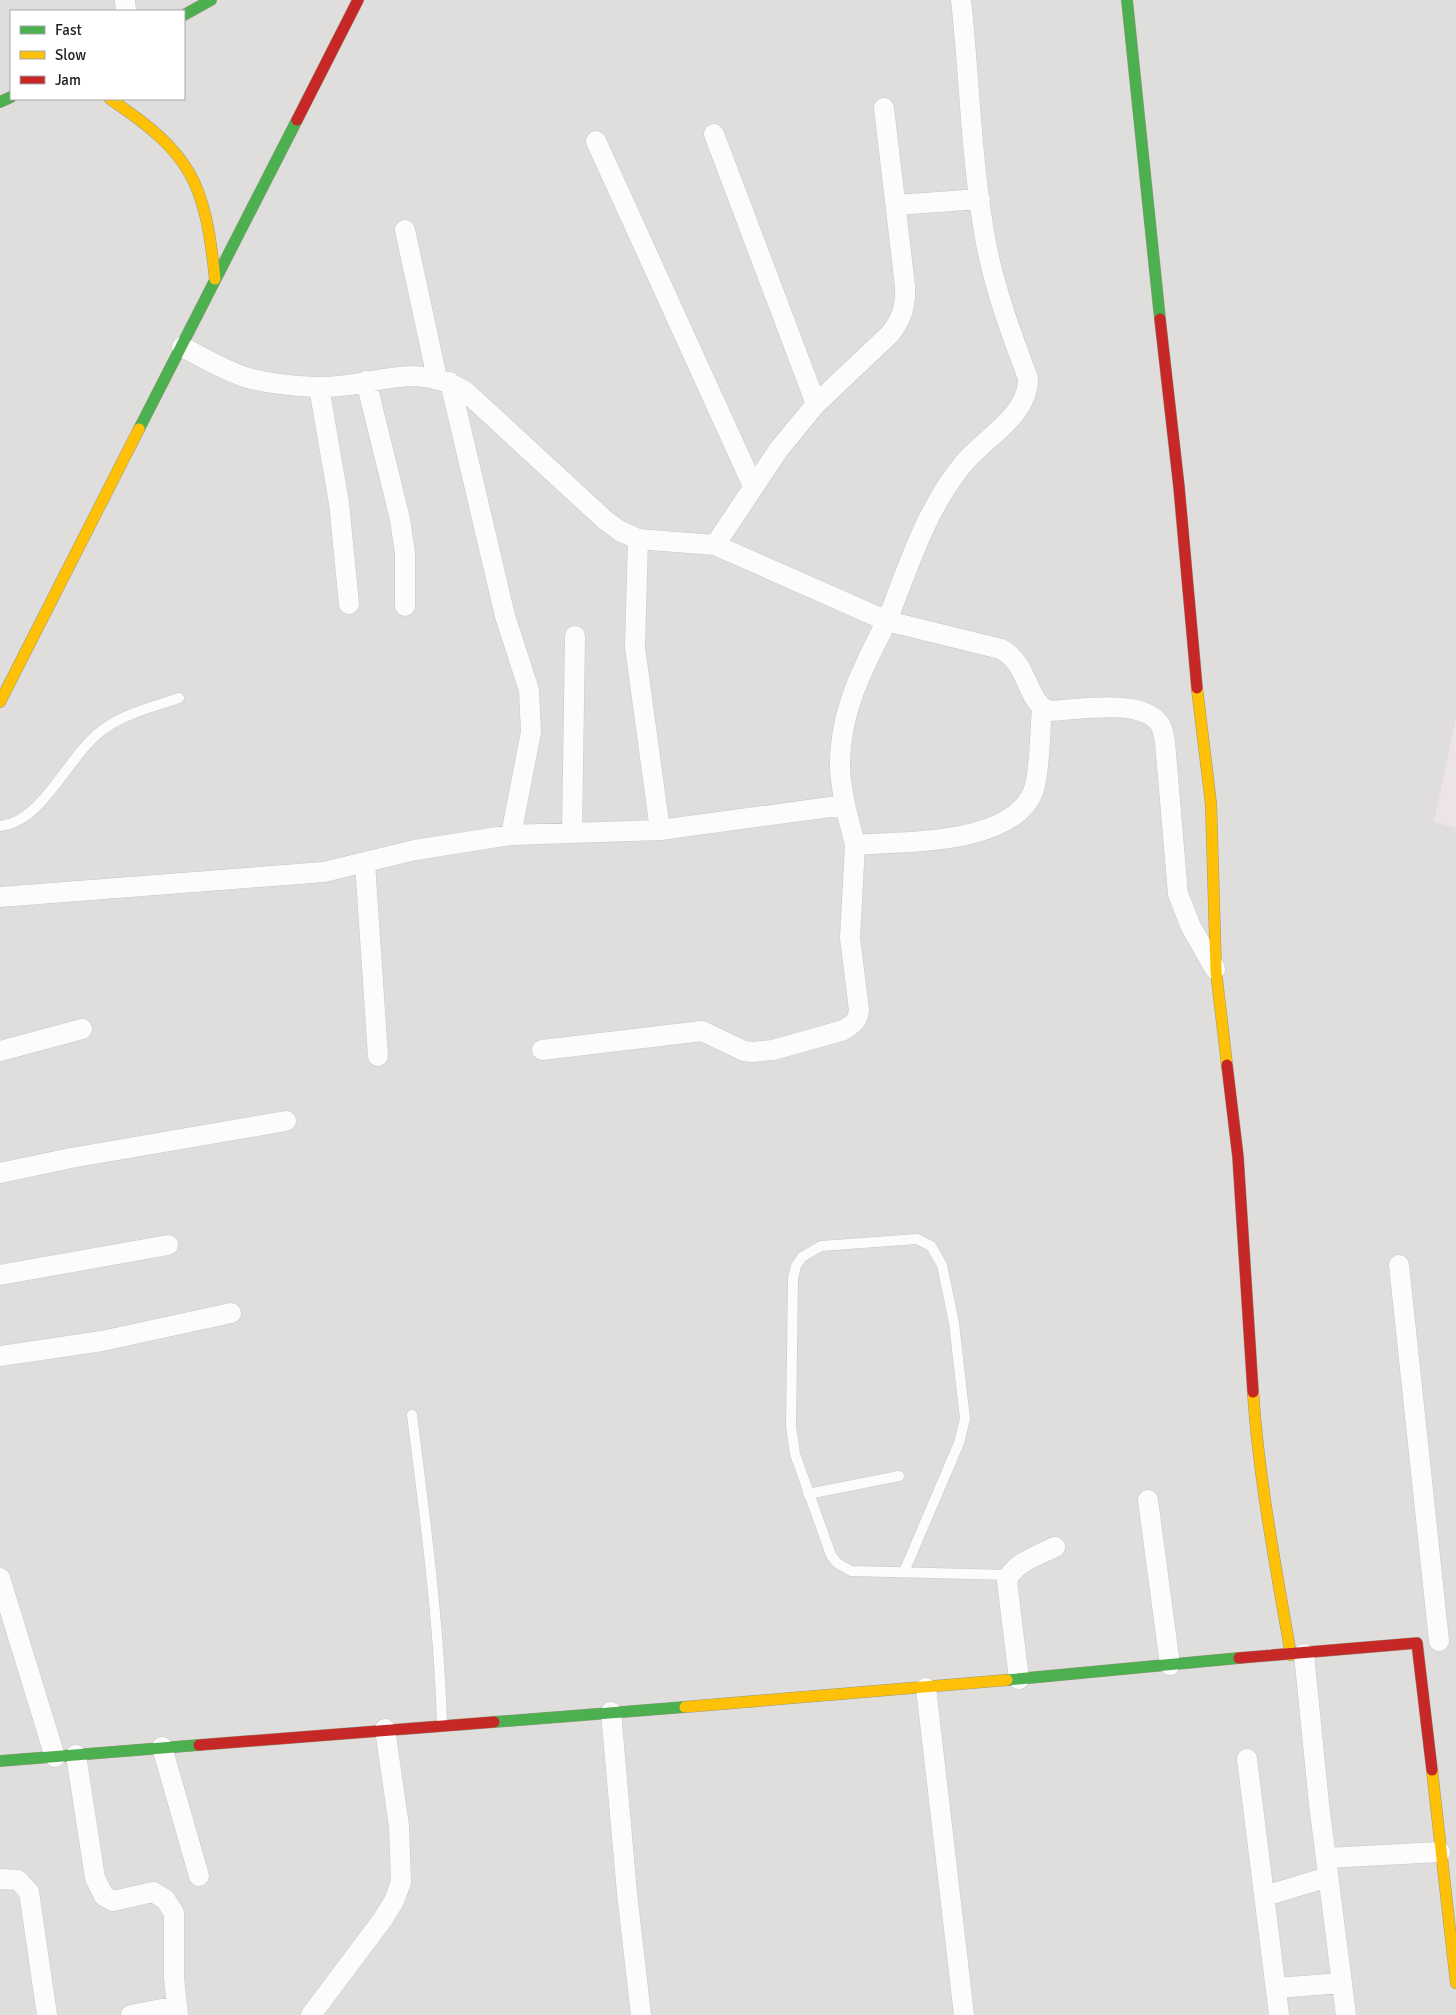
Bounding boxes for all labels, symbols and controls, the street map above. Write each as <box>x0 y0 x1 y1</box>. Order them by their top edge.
legend <box>10 10 185 100</box>
text: Fast <box>55 21 82 39</box>
text: Slow <box>55 46 86 64</box>
text: Jam <box>55 71 81 89</box>

